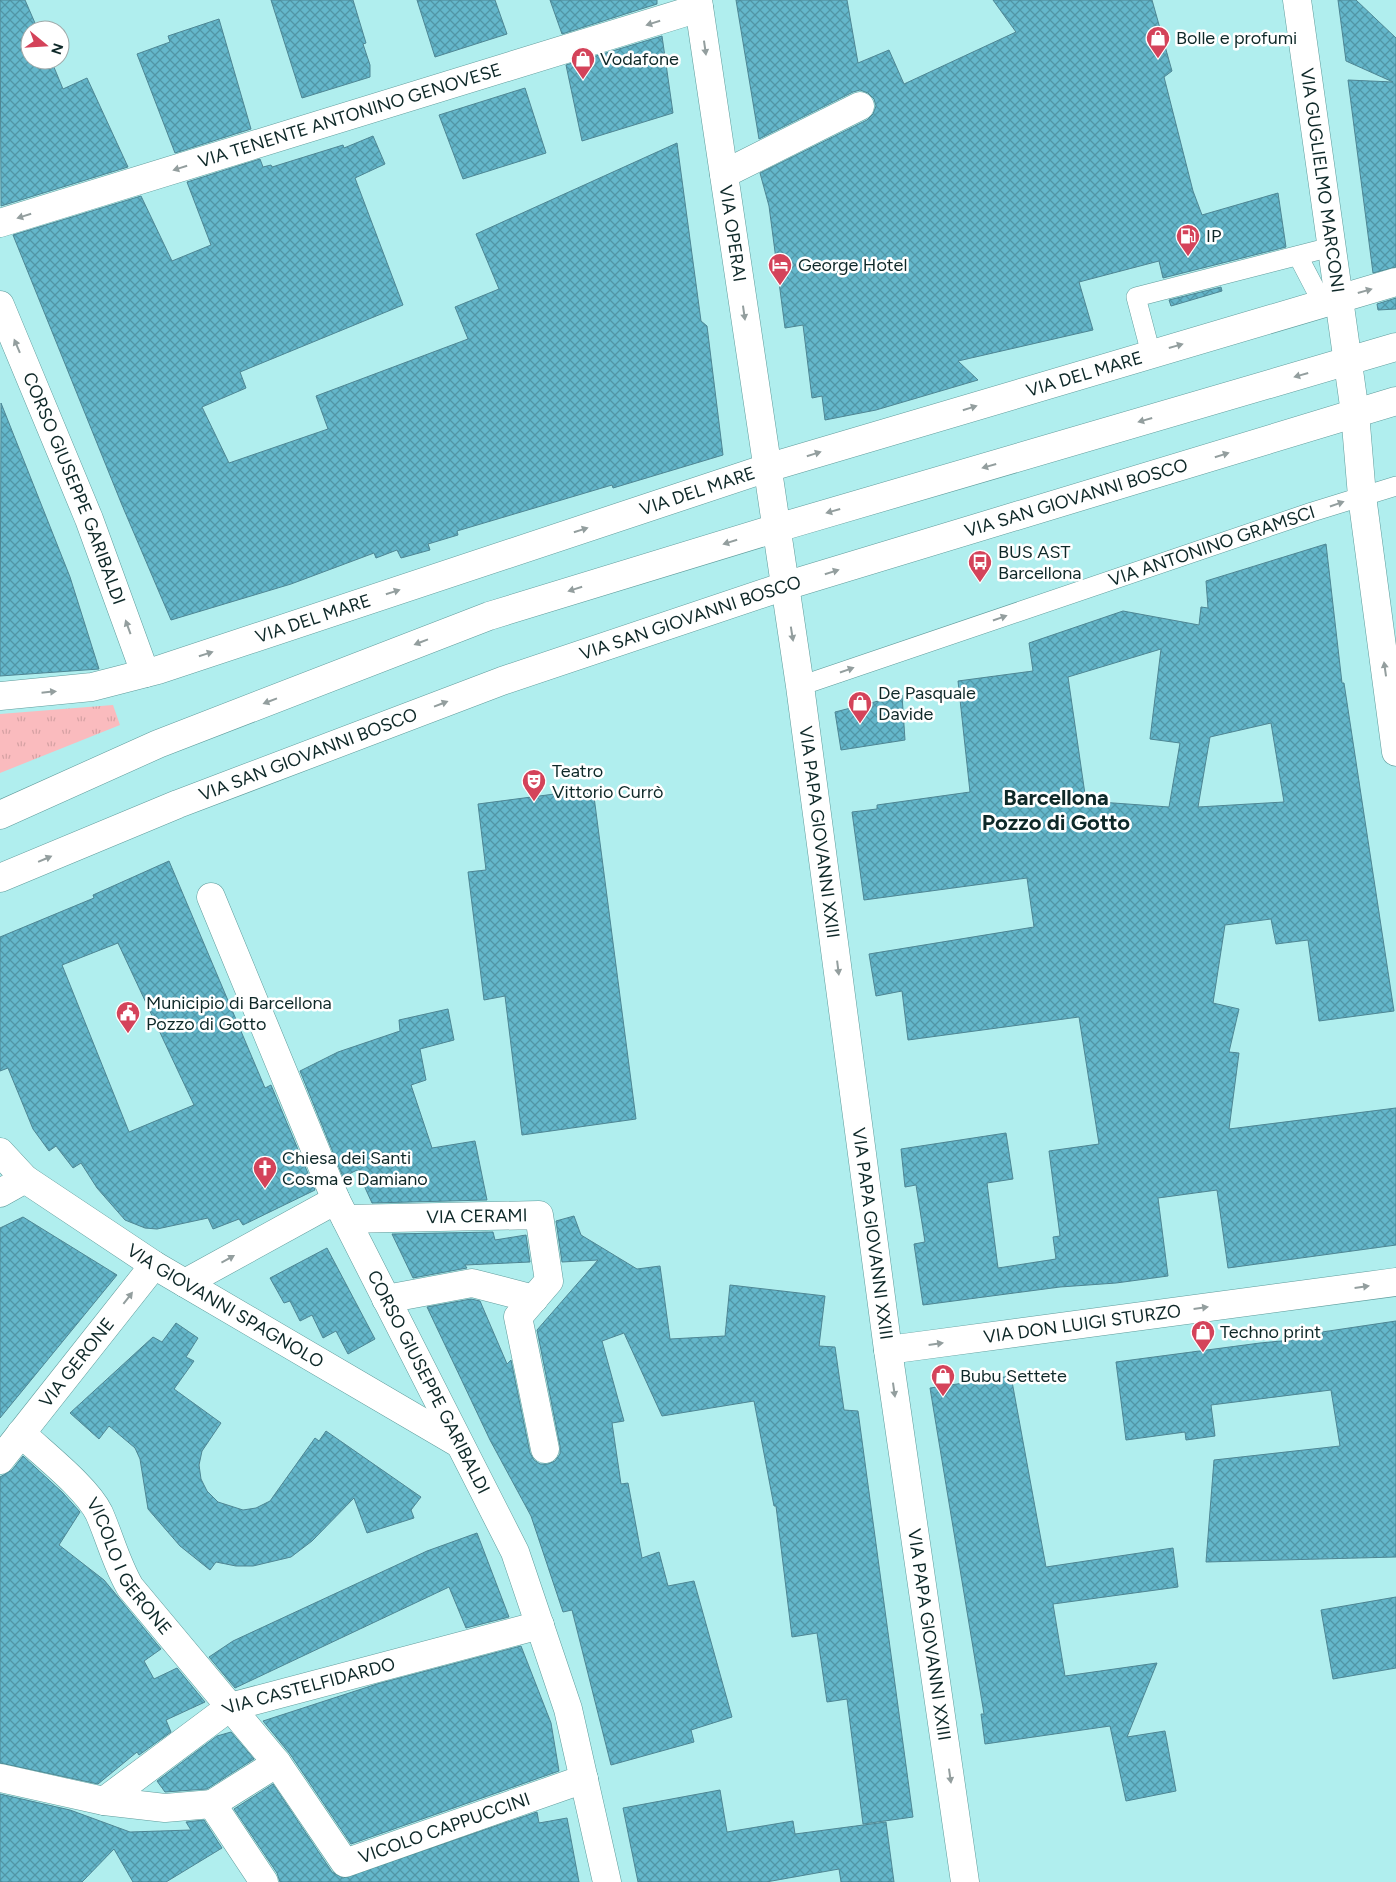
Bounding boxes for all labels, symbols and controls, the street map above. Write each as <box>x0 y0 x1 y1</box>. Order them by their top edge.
one-way arrow <box>645 19 660 27</box>
north arrow <box>20 20 70 70</box>
shop icon: Bolle e profumi <box>1145 25 1171 59</box>
place label: Bolle e profumi <box>1176 27 1297 49</box>
text: N <box>47 41 67 57</box>
one-way arrow <box>702 41 710 57</box>
shop icon: Vodafone <box>570 46 596 80</box>
place label: Vodafone <box>600 48 679 70</box>
street label: VIA TENENTE ANTONINO GENOVESE <box>195 58 504 172</box>
street label: VIA GUGLIELMO MARCONI <box>1296 67 1349 294</box>
one-way arrow <box>172 165 187 172</box>
street label: VIA OPERAI <box>715 184 751 283</box>
one-way arrow <box>17 212 32 220</box>
fuel station icon: IP <box>1175 223 1201 257</box>
place label: IP <box>1206 225 1221 247</box>
hotel icon: George Hotel <box>767 252 793 286</box>
place label: George Hotel <box>798 254 907 276</box>
one-way arrow <box>1358 286 1373 294</box>
one-way arrow <box>741 305 749 321</box>
one-way arrow <box>12 339 20 353</box>
one-way arrow <box>1169 342 1184 350</box>
street label: VIA DEL MARE <box>1024 347 1145 402</box>
street label: CORSO GIUSEPPE GARIBALDI <box>18 369 130 608</box>
one-way arrow <box>1294 371 1309 379</box>
one-way arrow <box>963 403 978 411</box>
one-way arrow <box>1138 417 1153 425</box>
one-way arrow <box>807 449 822 457</box>
one-way arrow <box>1214 450 1229 458</box>
street label: VIA SAN GIOVANNI BOSCO <box>962 454 1190 542</box>
street label: VIA DEL MARE <box>637 462 758 520</box>
one-way arrow <box>982 462 997 470</box>
one-way arrow <box>1329 500 1344 508</box>
street label: VIA ANTONINO GRAMSCI <box>1106 501 1318 591</box>
one-way arrow <box>826 508 841 516</box>
one-way arrow <box>574 525 589 533</box>
one-way arrow <box>723 538 738 546</box>
place label: BUS AST Barcellona <box>998 541 1081 584</box>
bus stop icon: BUS AST Barcellona <box>967 549 993 583</box>
one-way arrow <box>824 567 839 575</box>
street label: VIA SAN GIOVANNI BOSCO <box>577 571 804 665</box>
one-way arrow <box>567 586 582 594</box>
one-way arrow <box>386 587 401 595</box>
street label: VIA DEL MARE <box>253 589 374 648</box>
one-way arrow <box>993 614 1008 621</box>
one-way arrow <box>124 619 132 634</box>
one-way arrow <box>789 626 797 642</box>
one-way arrow <box>413 638 428 646</box>
one-way arrow <box>199 649 214 657</box>
one-way arrow <box>1381 661 1389 677</box>
one-way arrow <box>839 666 854 674</box>
place label: De Pasquale Davide <box>878 682 976 725</box>
one-way arrow <box>41 688 57 696</box>
shop icon: De Pasquale Davide <box>847 690 873 724</box>
one-way arrow <box>262 697 277 705</box>
one-way arrow <box>433 700 448 707</box>
street label: VIA SAN GIOVANNI BOSCO <box>196 703 420 806</box>
street label: VIA PAPA GIOVANNI XXIII <box>794 725 844 940</box>
place label: Teatro Vittorio Currò <box>552 760 663 803</box>
theatre icon: Teatro Vittorio Currò <box>521 768 547 802</box>
district label: Barcellona Pozzo di Gotto <box>982 784 1130 836</box>
one-way arrow <box>38 855 52 863</box>
one-way arrow <box>834 961 842 977</box>
place label: Municipio di Barcellona Pozzo di Gotto <box>146 992 332 1035</box>
public building icon: Municipio di Barcellona Pozzo di Gotto <box>115 1000 141 1034</box>
street label: VIA PAPA GIOVANNI XXIII <box>848 1126 898 1341</box>
place label: Chiesa dei Santi Cosma e Damiano <box>282 1147 428 1190</box>
church icon: Chiesa dei Santi Cosma e Damiano <box>252 1155 278 1189</box>
street label: VIA CERAMI <box>426 1204 528 1228</box>
street label: VIA GIOVANNI SPAGNOLO <box>123 1239 328 1373</box>
one-way arrow <box>221 1255 235 1264</box>
street label: CORSO GIUSEPPE GARIBALDI <box>363 1266 495 1498</box>
one-way arrow <box>1355 1282 1371 1290</box>
one-way arrow <box>122 1292 133 1305</box>
street label: VIA DON LUIGI STURZO <box>982 1300 1182 1348</box>
one-way arrow <box>1194 1304 1210 1312</box>
street label: VIA GERONE <box>35 1313 119 1412</box>
shop icon: Techno print <box>1190 1319 1216 1353</box>
place label: Techno print <box>1220 1321 1321 1343</box>
one-way arrow <box>928 1339 944 1347</box>
shop icon: Bubu Settete <box>930 1363 956 1397</box>
place label: Bubu Settete <box>960 1365 1067 1387</box>
one-way arrow <box>890 1382 898 1398</box>
street label: VICOLO I GERONE <box>82 1493 176 1639</box>
street label: VIA PAPA GIOVANNI XXIII <box>903 1527 955 1742</box>
street label: VIA CASTELFIDARDO <box>218 1653 398 1720</box>
one-way arrow <box>946 1768 954 1784</box>
street label: VICOLO CAPPUCCINI <box>356 1788 533 1868</box>

